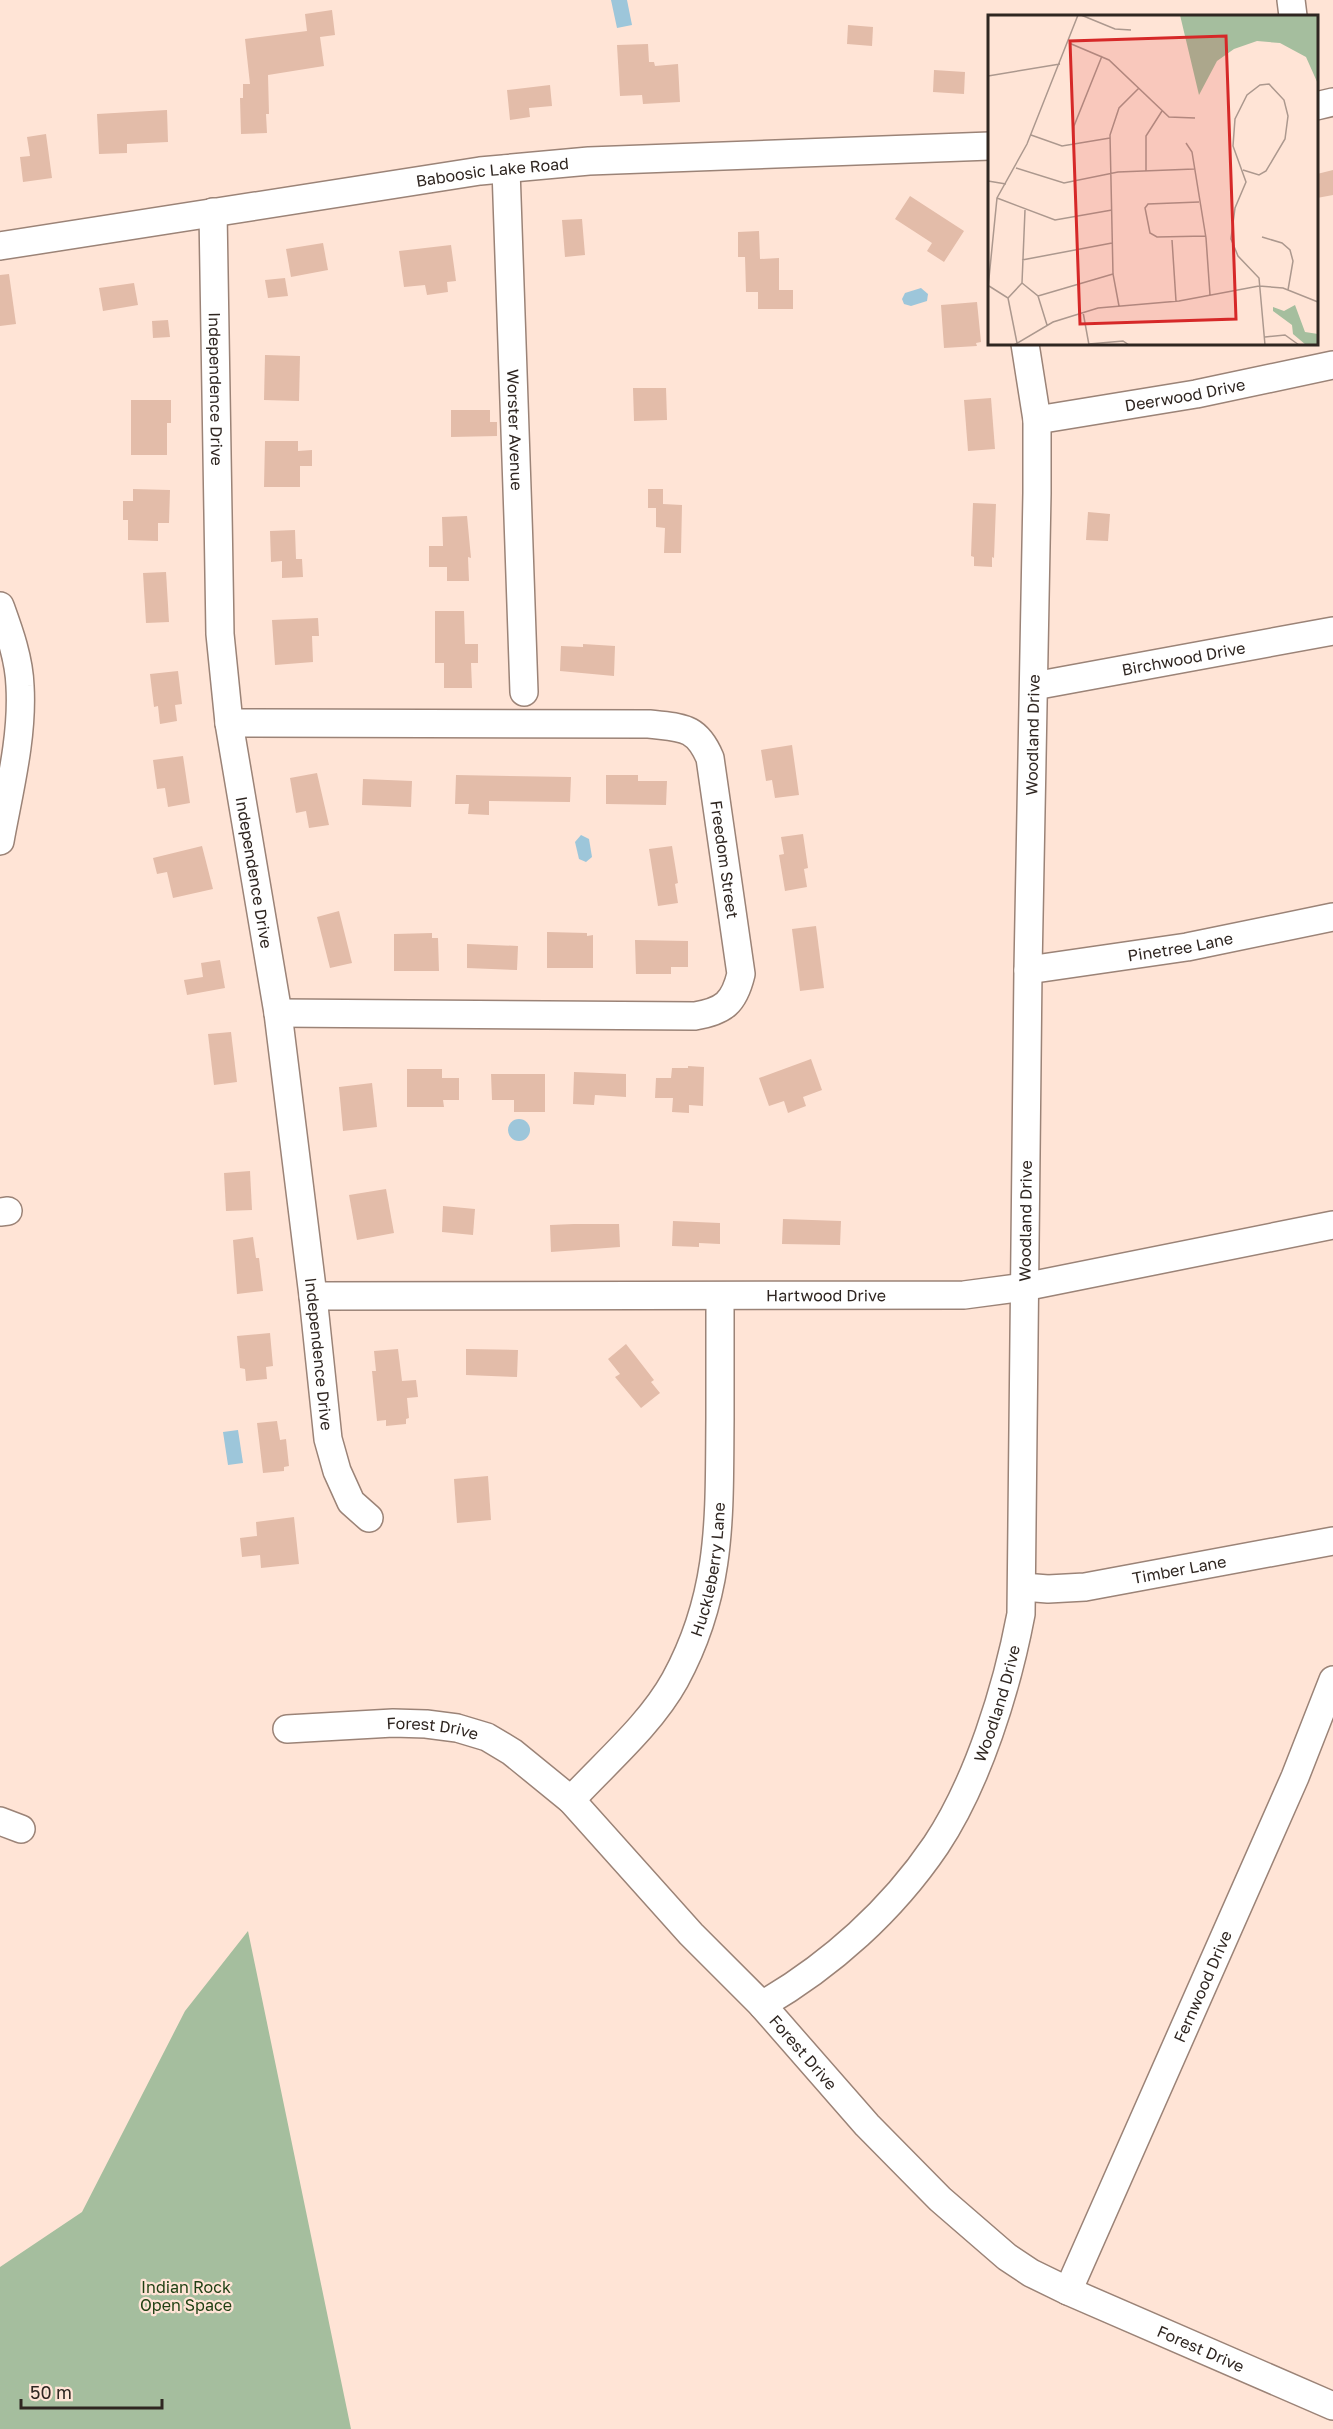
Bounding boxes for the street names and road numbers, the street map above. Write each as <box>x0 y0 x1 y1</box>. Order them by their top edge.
street label: Baboosic Lake Road <box>414 153 570 191</box>
street label: Independence Drive <box>205 312 227 466</box>
street label: Worster Avenue <box>503 369 527 491</box>
street label: Deerwood Drive <box>1123 374 1247 415</box>
street label: Birchwood Drive <box>1120 637 1247 680</box>
street label: Woodland Drive <box>1021 674 1044 796</box>
street label: Independence Drive <box>232 795 277 950</box>
street label: Freedom Street <box>706 799 743 920</box>
street label: Pinetree Lane <box>1126 928 1235 965</box>
street label: Woodland Drive <box>1015 1160 1036 1282</box>
street label: Independence Drive <box>301 1276 337 1431</box>
street label: Hartwood Drive <box>766 1285 886 1305</box>
street label: Huckleberry Lane <box>686 1502 729 1639</box>
street label: Timber Lane <box>1131 1551 1228 1588</box>
street label: Woodland Drive <box>969 1643 1024 1765</box>
street label: Forest Drive <box>386 1713 481 1744</box>
street label: Fernwood Drive <box>1169 1927 1236 2045</box>
street label: Forest Drive <box>765 2011 841 2094</box>
street label: Forest Drive <box>1154 2321 1247 2376</box>

